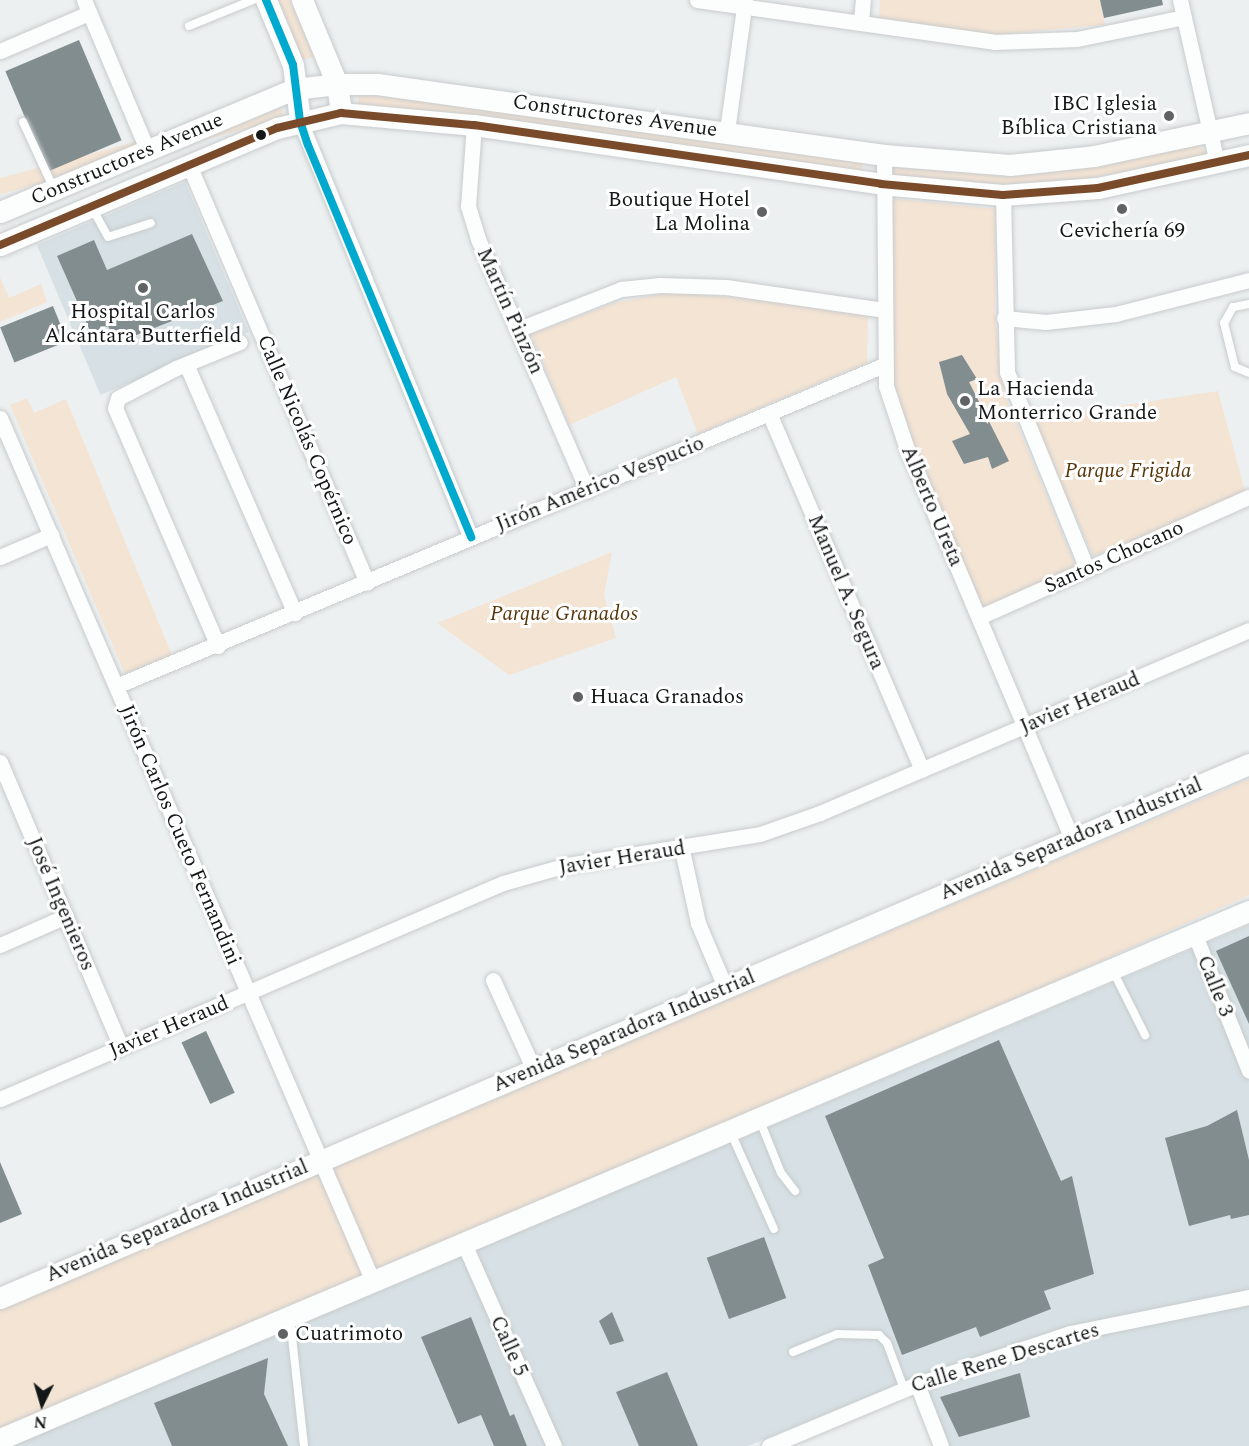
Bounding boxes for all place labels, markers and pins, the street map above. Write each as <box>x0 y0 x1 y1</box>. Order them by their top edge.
place label: IBC Iglesia Bíblica Cristiana <box>1001 91 1157 141</box>
marker: IBC Iglesia Bíblica Cristiana <box>1162 109 1176 123</box>
unlabelled marker <box>255 129 267 141</box>
place label: Boutique Hotel La Molina <box>608 187 750 237</box>
marker: Cevichería 69 <box>1115 202 1129 216</box>
marker: Boutique Hotel La Molina <box>755 205 769 219</box>
place label: Cevichería 69 <box>1059 218 1185 244</box>
marker: Hospital Carlos Alcántara Butterfield <box>134 279 152 297</box>
place label: Hospital Carlos Alcántara Butterfield <box>44 299 242 349</box>
place label: La Hacienda Monterrico Grande <box>977 376 1157 426</box>
marker: La Hacienda Monterrico Grande <box>958 394 972 408</box>
place label: Huaca Granados <box>590 684 744 710</box>
marker: Huaca Granados <box>571 690 585 704</box>
place label: Cuatrimoto <box>295 1321 403 1347</box>
marker: Cuatrimoto <box>276 1327 290 1341</box>

